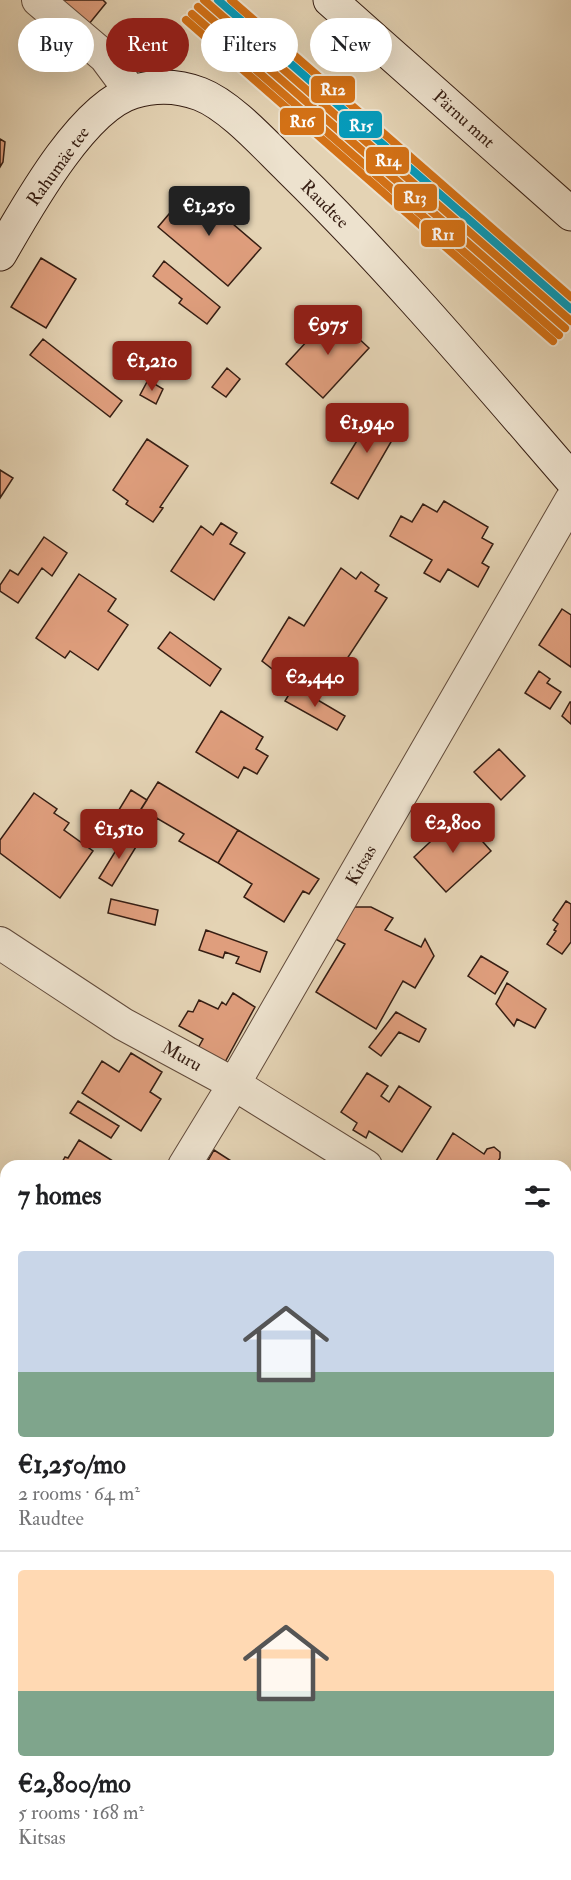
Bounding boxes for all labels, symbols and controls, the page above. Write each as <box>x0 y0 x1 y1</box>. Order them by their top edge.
chip: Buy <box>18 18 94 72</box>
chip: Rent <box>106 18 189 72</box>
chip: Filters <box>201 18 298 72</box>
chip: New <box>310 18 392 72</box>
line badge: R12 <box>310 75 356 104</box>
text: R12 <box>320 80 346 100</box>
street label: Pärnu mnt <box>428 85 500 153</box>
line badge: R16 <box>279 107 325 136</box>
line badge: R15 <box>338 110 383 139</box>
text: R16 <box>289 112 317 132</box>
text: R15 <box>349 116 374 136</box>
street label: Rahumäe tee <box>22 122 95 210</box>
line badge: R14 <box>365 146 410 175</box>
text: R14 <box>375 151 402 171</box>
street label: Raudtee <box>296 175 354 234</box>
line badge: R13 <box>393 183 438 212</box>
pin: €1,250 <box>160 186 258 237</box>
text: R13 <box>403 188 427 208</box>
text: €1,250 <box>183 193 235 218</box>
line badge: R11 <box>420 219 466 248</box>
text: R11 <box>432 225 455 245</box>
pin: €975 <box>292 305 364 356</box>
text: €975 <box>308 312 348 337</box>
pin: €1,210 <box>103 341 201 392</box>
text: €1,210 <box>126 348 178 373</box>
pin: €1,940 <box>318 403 416 454</box>
text: €1,940 <box>340 410 394 435</box>
pin: €2,440 <box>266 657 364 708</box>
text: €2,440 <box>286 664 344 689</box>
pin: €2,800 <box>404 803 502 854</box>
pin: €1,510 <box>70 809 168 860</box>
text: €2,800 <box>425 810 481 835</box>
text: €1,510 <box>94 816 144 841</box>
street label: Kitsas <box>341 841 382 890</box>
street label: Muru <box>158 1036 206 1077</box>
text: 7 homes <box>18 1180 101 1212</box>
icon: filters <box>521 1180 554 1213</box>
icon: home <box>232 1290 340 1398</box>
text: €1,250/mo <box>18 1449 126 1481</box>
text: 2 rooms · 64 m² <box>18 1481 140 1506</box>
text: Raudtee <box>18 1506 84 1531</box>
icon: home <box>232 1609 340 1717</box>
text: €2,800/mo <box>18 1768 131 1800</box>
text: 5 rooms · 168 m² <box>18 1800 144 1825</box>
text: Kitsas <box>18 1825 66 1850</box>

